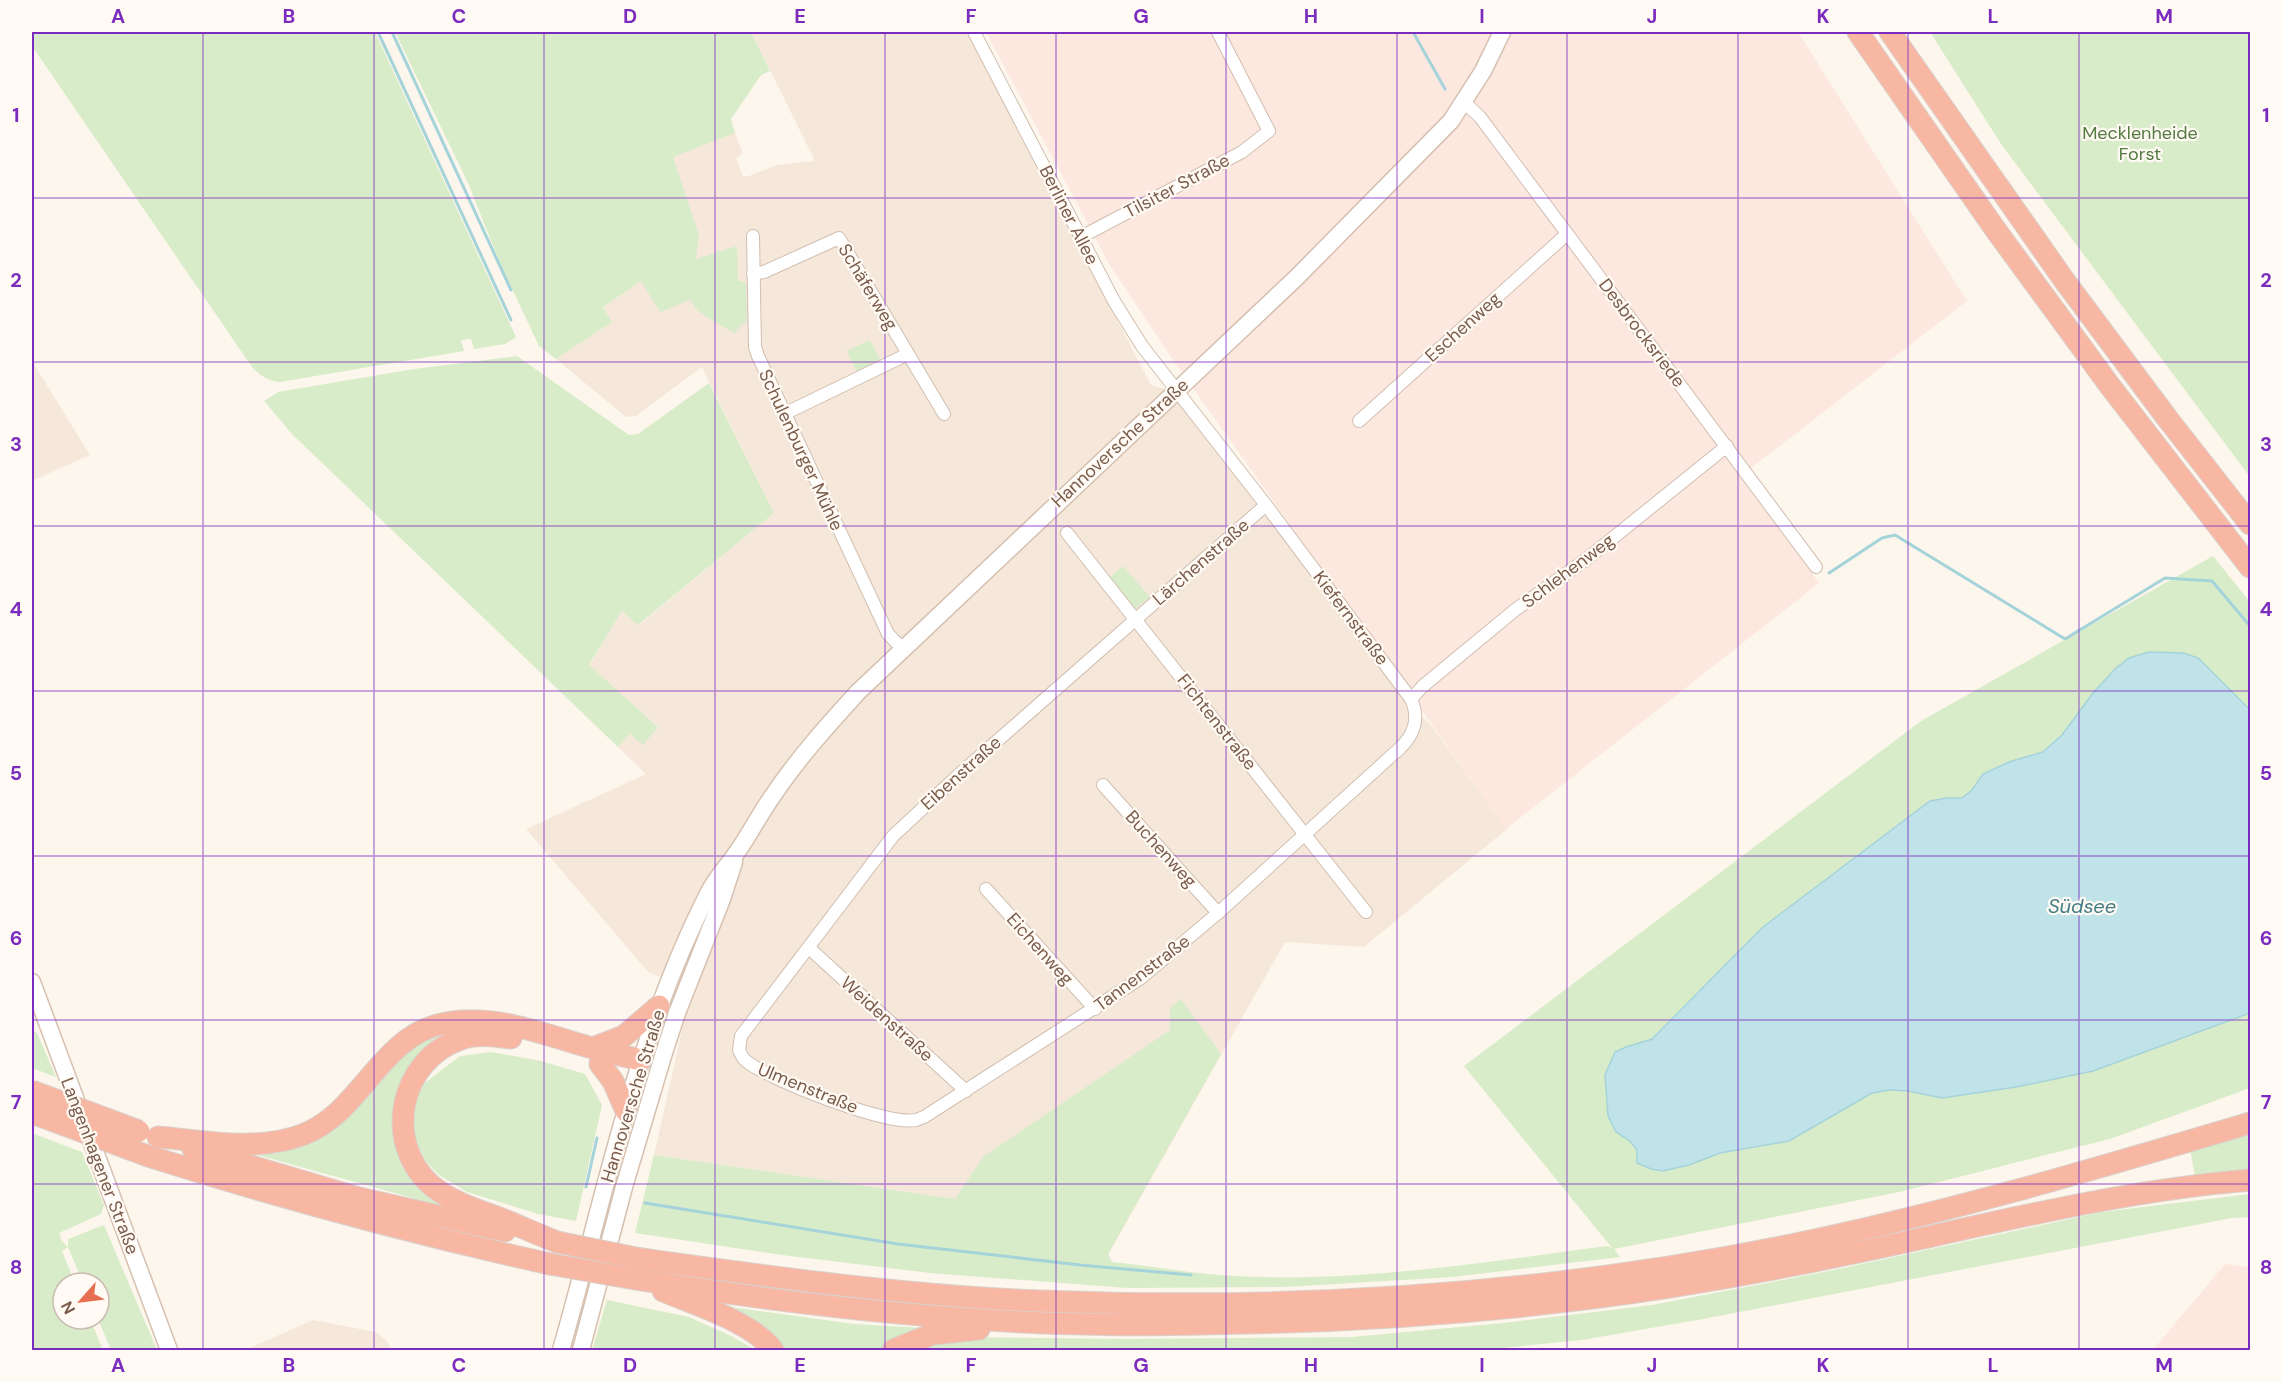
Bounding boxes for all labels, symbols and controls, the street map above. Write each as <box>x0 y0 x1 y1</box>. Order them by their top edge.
text: A <box>111 3 125 29</box>
text: B <box>283 3 295 29</box>
text: C <box>452 3 466 29</box>
text: D <box>623 3 637 29</box>
text: E <box>794 3 806 29</box>
text: F <box>965 3 977 29</box>
text: G <box>1133 3 1149 29</box>
text: H <box>1304 3 1318 29</box>
text: I <box>1479 3 1485 29</box>
text: J <box>1647 3 1657 29</box>
text: K <box>1816 3 1830 29</box>
text: L <box>1987 3 1999 29</box>
text: M <box>2155 3 2173 29</box>
text: 1 <box>12 102 20 128</box>
text: 1 <box>2262 102 2270 128</box>
park label: Mecklenheide Forst <box>2082 121 2198 166</box>
street label: Tilsiter Straße <box>1120 148 1234 224</box>
street label: Berliner Allee <box>1034 161 1104 269</box>
street label: Schäferweg <box>833 239 903 335</box>
text: 2 <box>10 267 22 293</box>
text: 2 <box>2260 267 2272 293</box>
street label: Desbrocksriede <box>1593 274 1691 392</box>
street label: Eschenweg <box>1420 287 1506 367</box>
street label: Schulenburger Mühle <box>753 365 849 535</box>
street label: Hannoversche Straße <box>1046 373 1194 513</box>
text: 3 <box>10 431 22 457</box>
text: 3 <box>2260 431 2272 457</box>
street label: Lärchenstraße <box>1148 513 1254 611</box>
street label: Schlehenweg <box>1517 528 1619 614</box>
street label: Kiefernstraße <box>1308 566 1394 670</box>
text: 4 <box>10 596 23 622</box>
text: 4 <box>2260 596 2273 622</box>
street label: Fichtenstraße <box>1172 669 1262 775</box>
street label: Eibenstraße <box>916 731 1006 815</box>
text: 5 <box>10 760 22 786</box>
text: 5 <box>2260 760 2272 786</box>
street label: Buchenweg <box>1120 805 1202 893</box>
water label: Südsee <box>2048 893 2116 919</box>
street label: Eichenweg <box>1001 908 1079 990</box>
text: 6 <box>10 925 22 951</box>
text: 6 <box>2260 925 2272 951</box>
street label: Tannenstraße <box>1089 929 1195 1017</box>
street label: Weidenstraße <box>836 971 938 1067</box>
street label: Hannoversche Straße <box>595 1007 671 1185</box>
street label: Ulmenstraße <box>754 1057 862 1119</box>
street label: Langenhagener Straße <box>55 1074 145 1258</box>
text: 7 <box>11 1089 22 1115</box>
text: 7 <box>2261 1089 2272 1115</box>
text: 8 <box>10 1254 22 1280</box>
text: 8 <box>2260 1254 2272 1280</box>
north arrow <box>51 1271 111 1331</box>
text: N <box>56 1298 80 1318</box>
text: A <box>111 1352 125 1378</box>
text: B <box>283 1352 295 1378</box>
text: C <box>452 1352 466 1378</box>
text: D <box>623 1352 637 1378</box>
text: E <box>794 1352 806 1378</box>
text: F <box>965 1352 977 1378</box>
text: G <box>1133 1352 1149 1378</box>
text: H <box>1304 1352 1318 1378</box>
text: I <box>1479 1352 1485 1378</box>
text: J <box>1647 1352 1657 1378</box>
text: K <box>1816 1352 1830 1378</box>
text: L <box>1987 1352 1999 1378</box>
text: M <box>2155 1352 2173 1378</box>

